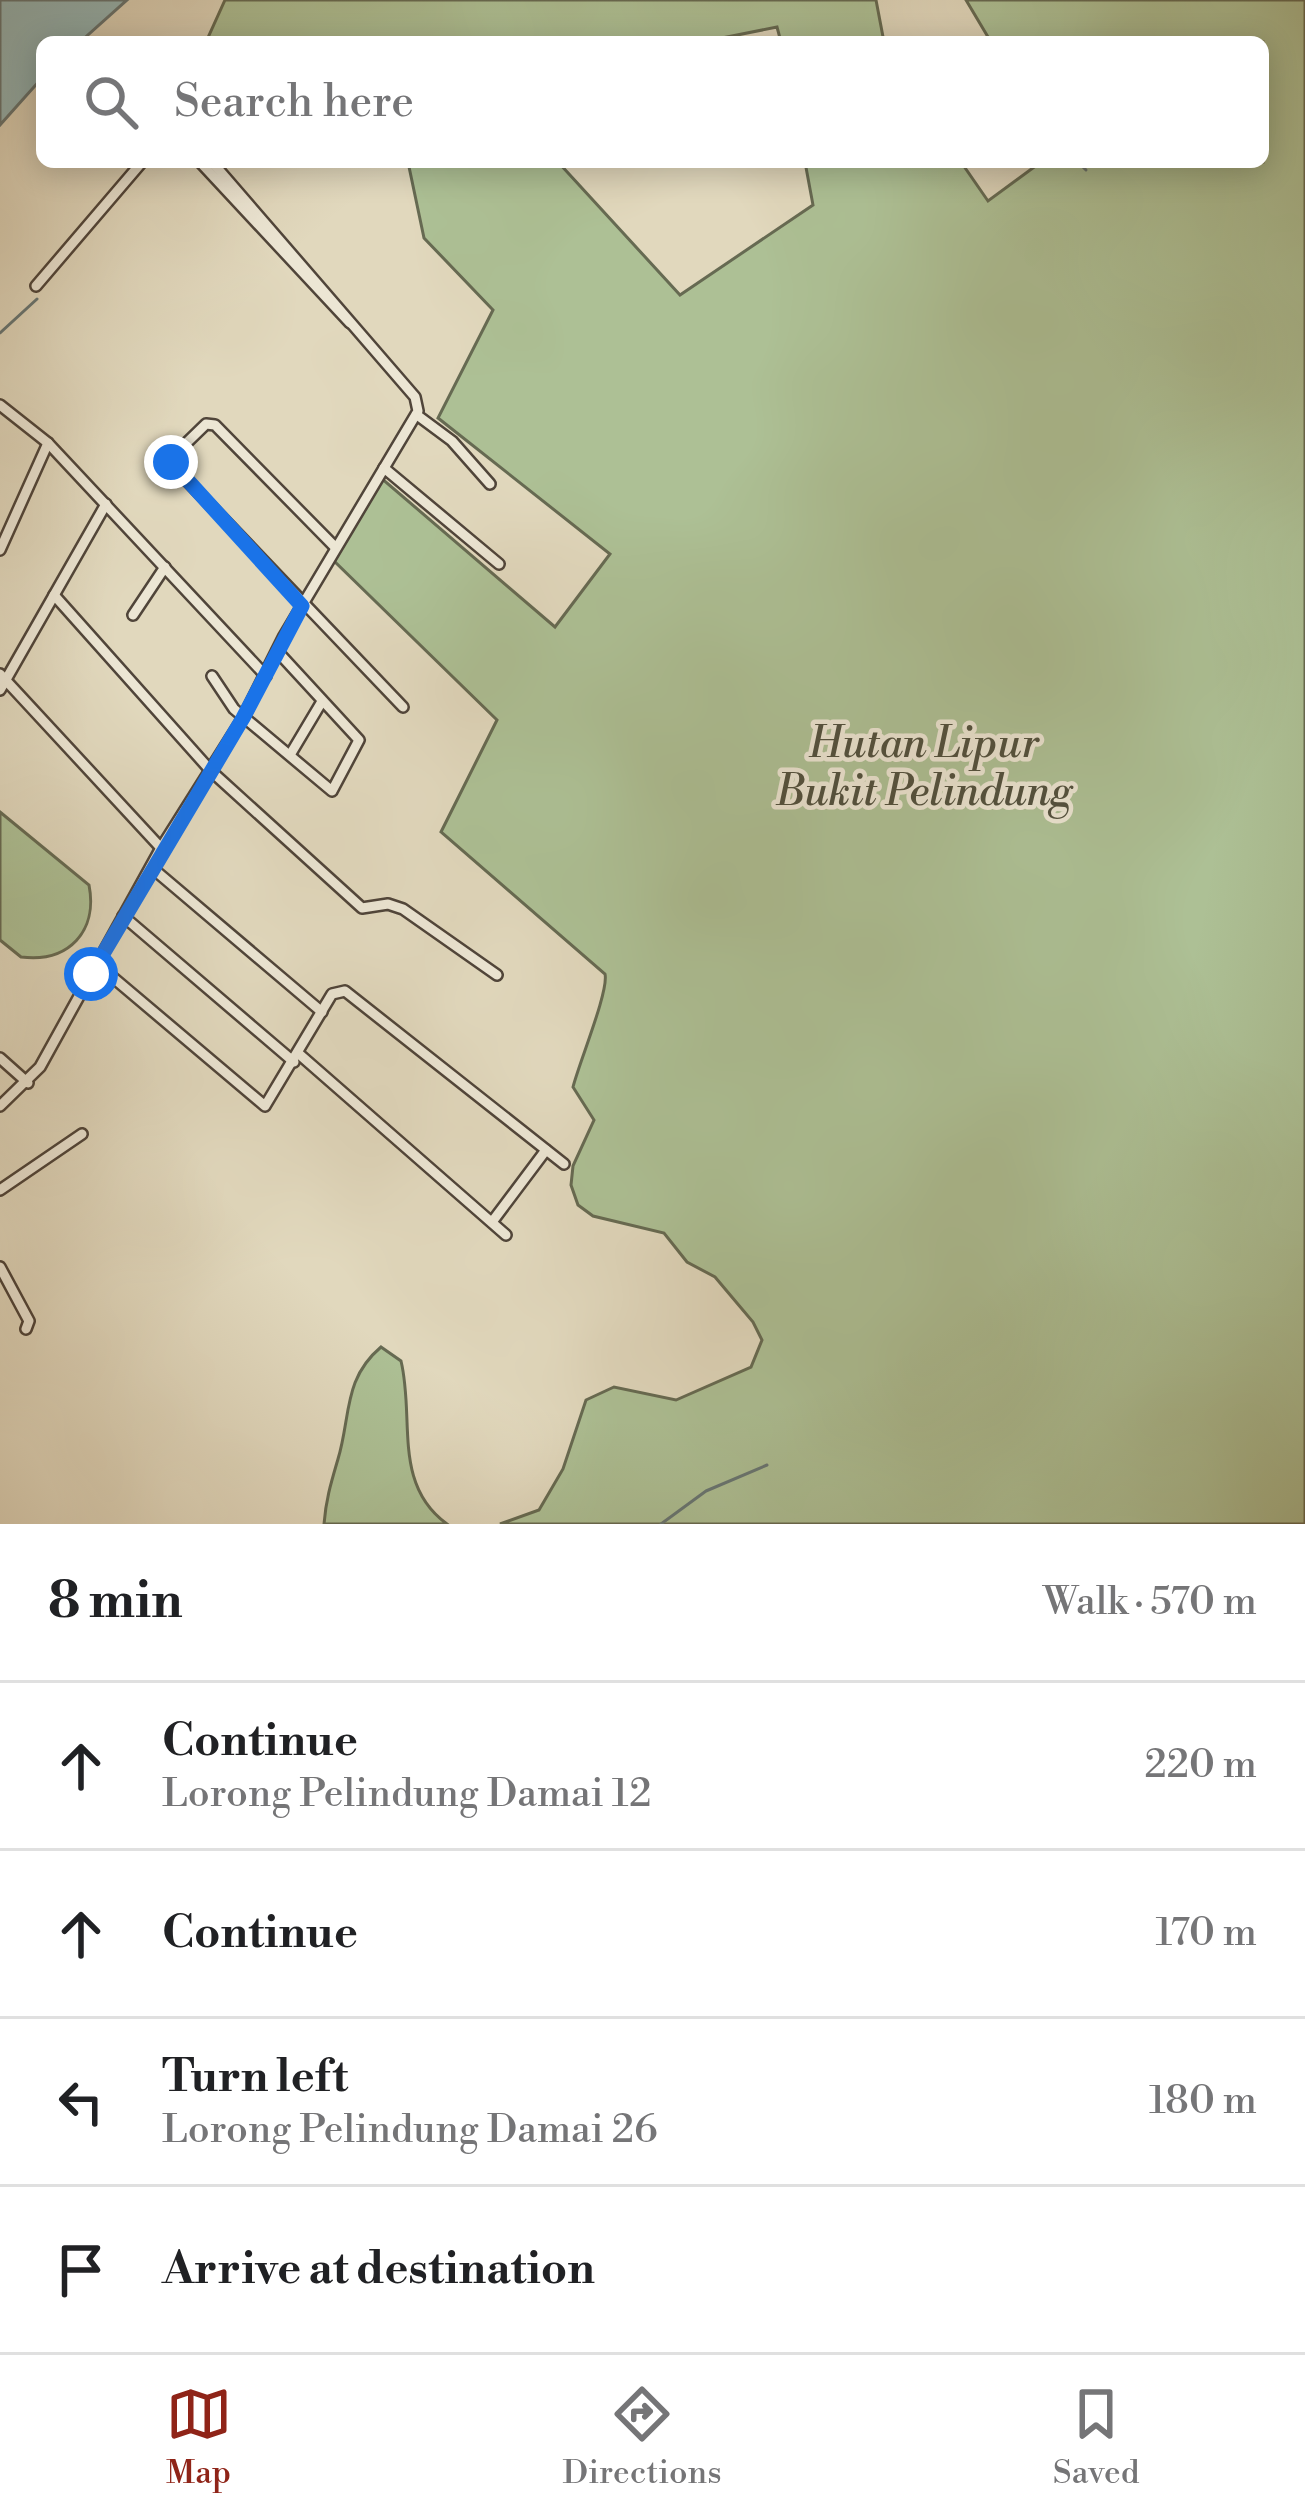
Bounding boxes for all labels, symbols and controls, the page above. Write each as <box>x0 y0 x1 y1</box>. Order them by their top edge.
search box <box>36 36 1269 168</box>
icon: search <box>78 69 144 135</box>
text: Search here <box>174 74 414 131</box>
route end <box>144 435 198 489</box>
park label: Hutan Lipur Bukit Pelindung <box>775 718 1074 819</box>
route start <box>64 947 118 1001</box>
text: 8 min <box>48 1570 183 1634</box>
text: Walk · 570 m <box>1043 1578 1257 1627</box>
text: Continue <box>162 1713 358 1770</box>
icon: ahead <box>48 1733 114 1799</box>
text: 220 m <box>1144 1741 1257 1790</box>
text: Lorong Pelindung Damai 12 <box>162 1770 652 1819</box>
icon: ahead <box>48 1901 114 1967</box>
text: Continue <box>162 1905 358 1962</box>
text: 170 m <box>1155 1909 1257 1958</box>
text: Turn left <box>162 2049 348 2106</box>
icon: left <box>48 2069 114 2135</box>
text: 180 m <box>1149 2077 1257 2126</box>
text: Lorong Pelindung Damai 26 <box>162 2106 658 2155</box>
icon: arrive <box>48 2237 114 2303</box>
text: Arrive at destination <box>162 2241 595 2298</box>
tab: Map <box>166 2381 232 2494</box>
tab: Directions <box>563 2381 722 2494</box>
tab: Saved <box>1053 2381 1139 2494</box>

